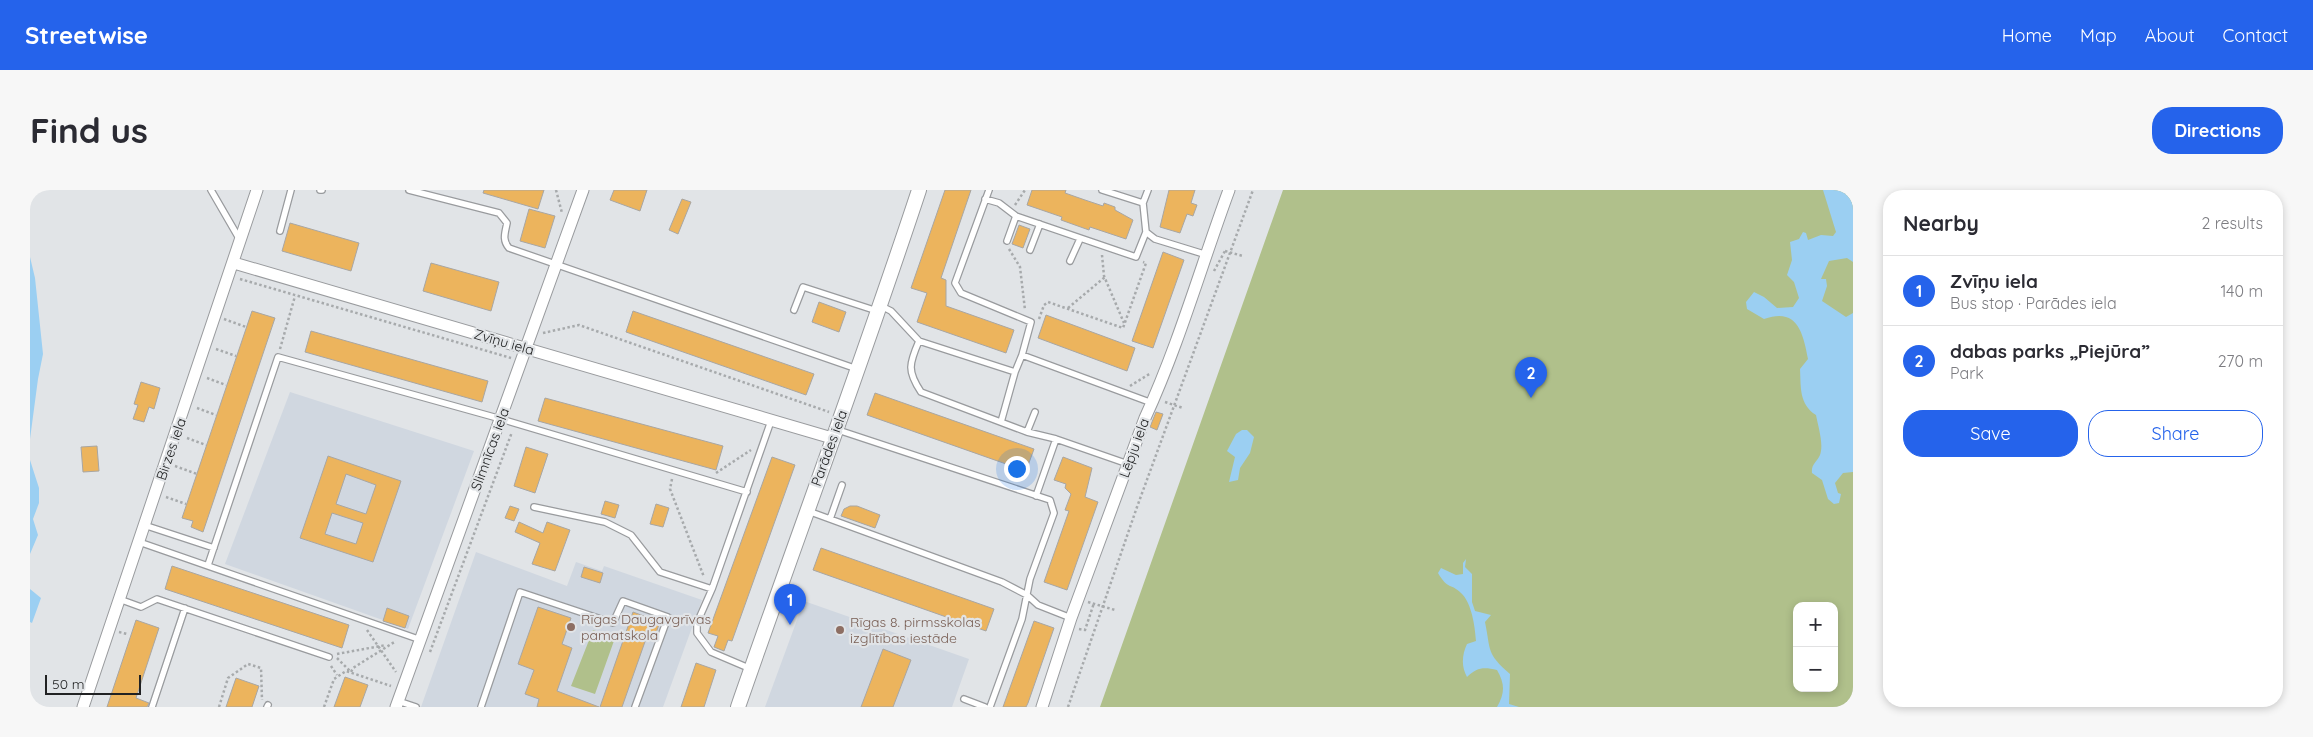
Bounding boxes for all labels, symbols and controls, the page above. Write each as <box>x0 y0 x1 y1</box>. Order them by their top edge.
text: Streetwise <box>25 20 148 50</box>
text: Home <box>2002 24 2052 47</box>
text: Map <box>2080 24 2117 47</box>
text: About <box>2145 24 2195 47</box>
text: Contact <box>2223 24 2288 47</box>
button: Directions <box>2152 107 2283 154</box>
text: Find us <box>30 108 148 152</box>
text: Nearby <box>1903 210 1979 236</box>
text: 2 results <box>2201 213 2263 233</box>
text: Zvīņu iela <box>1950 269 2038 293</box>
text: 1 <box>1916 281 1922 301</box>
text: 140 m <box>2220 281 2263 301</box>
text: Bus stop · Parādes iela <box>1950 293 2117 313</box>
street label: Zvīņu iela <box>472 325 536 359</box>
text: dabas parks „Piejūra” <box>1950 339 2150 363</box>
text: 2 <box>1914 351 1924 371</box>
text: 270 m <box>2218 351 2263 371</box>
pin: 2 <box>1515 357 1547 398</box>
text: Park <box>1950 363 1984 383</box>
street label: Slimnīcas iela <box>467 405 513 493</box>
street label: Parādes iela <box>807 407 851 489</box>
button: Save <box>1903 410 2078 457</box>
button: Share <box>2088 410 2263 457</box>
street label: Birzes iela <box>152 415 190 483</box>
street label: Lēpju iela <box>1115 416 1153 480</box>
your location <box>1004 456 1030 482</box>
pin: 1 <box>774 584 806 625</box>
map controls <box>1793 602 1838 692</box>
button: + <box>1793 602 1838 647</box>
place label: Rīgas Daugavgrīvas pamatskola <box>581 610 711 644</box>
place label: Rīgas 8. pirmsskolas izglītības iestāde <box>850 613 981 647</box>
marker: Rīgas Daugavgrīvas pamatskola <box>565 621 577 633</box>
marker: Rīgas 8. pirmsskolas izglītības iestāde <box>834 624 846 636</box>
button: − <box>1793 647 1838 692</box>
scale bar <box>45 672 141 695</box>
text: 50 m <box>52 675 85 693</box>

